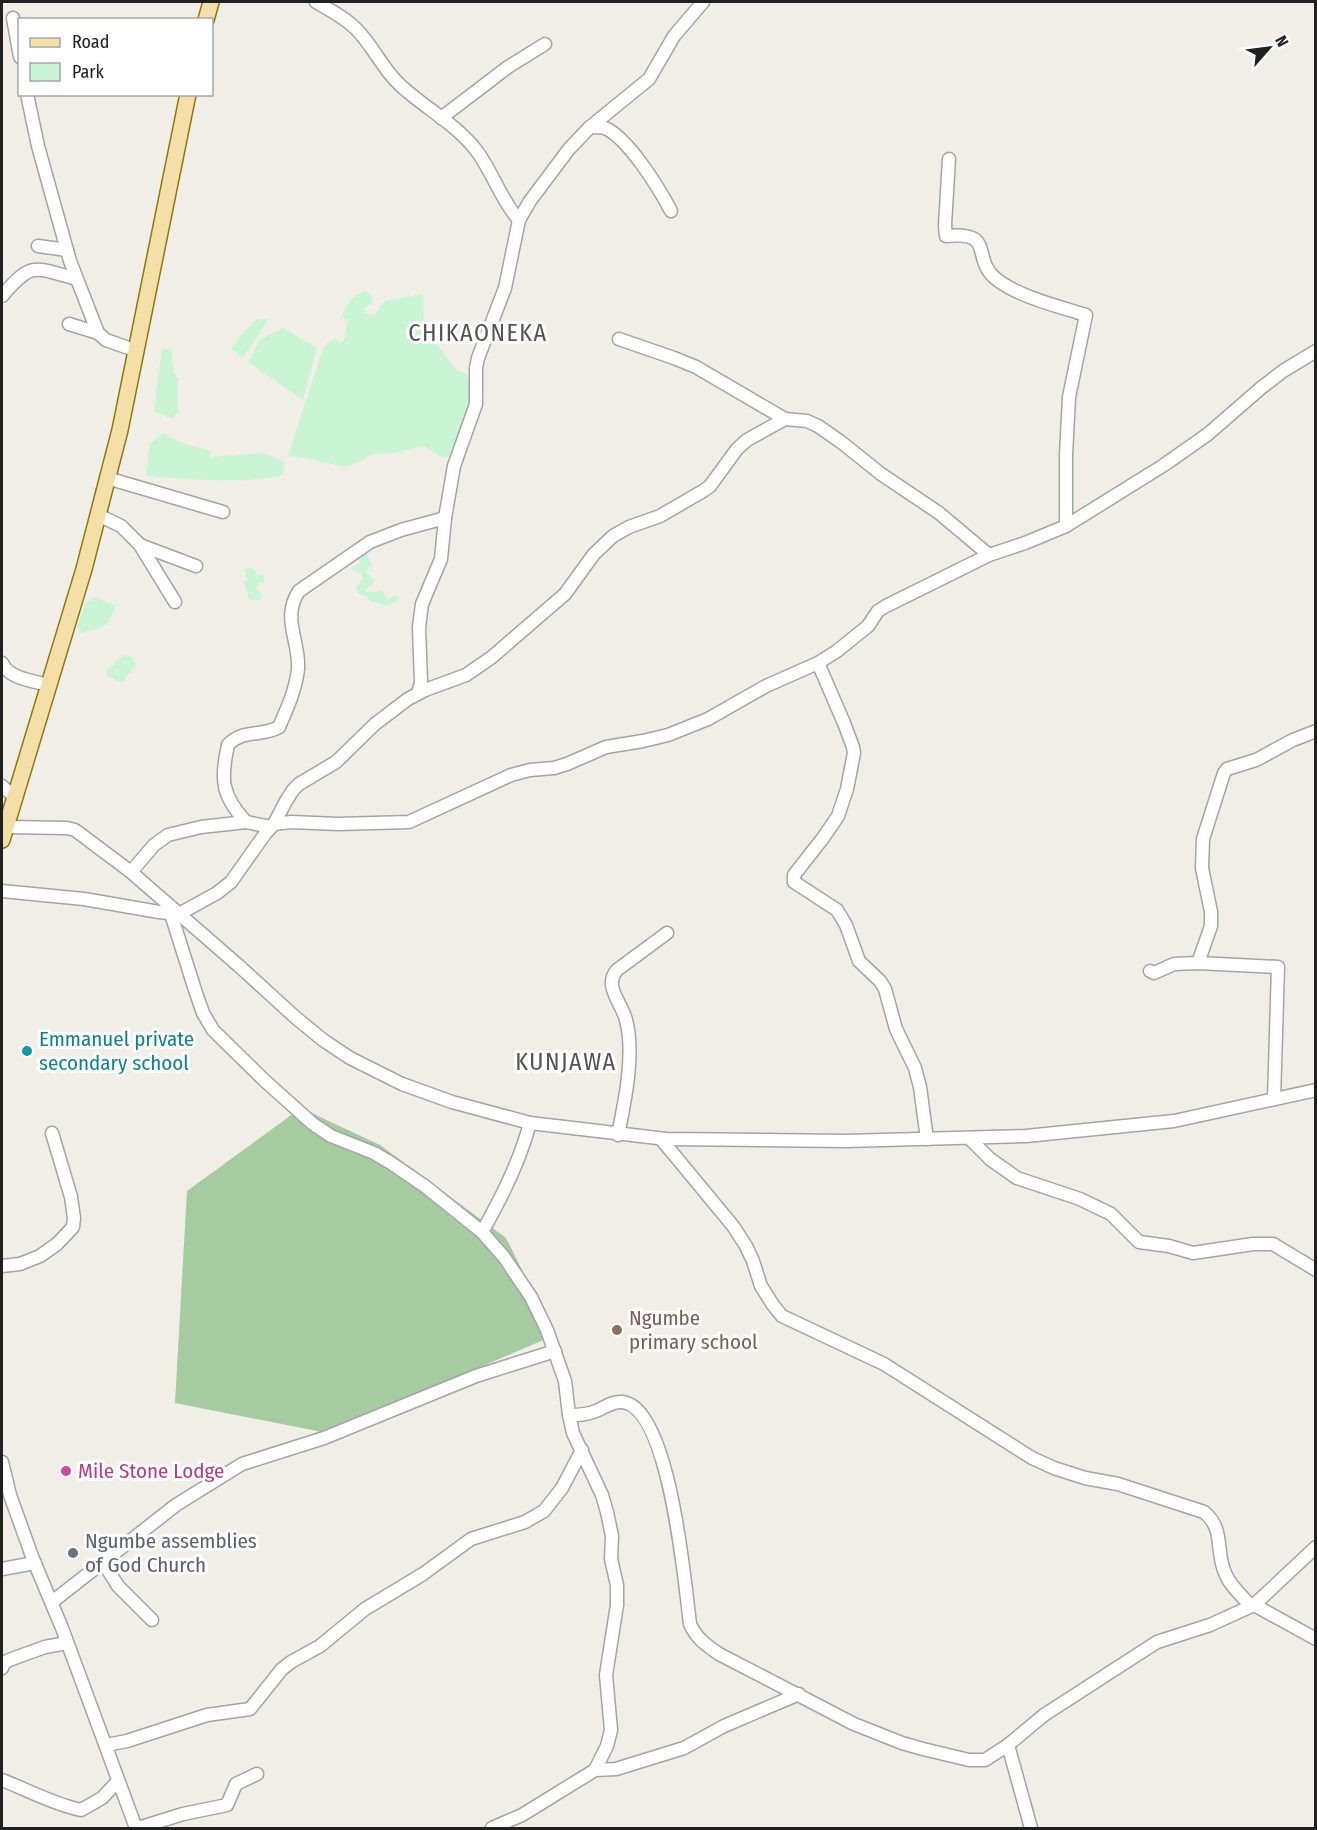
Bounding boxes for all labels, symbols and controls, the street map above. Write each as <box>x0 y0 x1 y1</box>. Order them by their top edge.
legend <box>18 18 213 96</box>
north arrow <box>1239 18 1299 78</box>
text: Road <box>72 31 109 53</box>
text: N <box>1271 32 1292 50</box>
text: Park <box>72 61 105 83</box>
district label: CHIKAONEKA <box>408 319 548 347</box>
place label: Emmanuel private secondary school <box>39 1026 194 1076</box>
marker: Emmanuel private secondary school <box>20 1044 34 1058</box>
district label: KUNJAWA <box>515 1048 617 1076</box>
place label: Ngumbe primary school <box>629 1305 758 1355</box>
marker: Ngumbe primary school <box>610 1323 624 1337</box>
place label: Mile Stone Lodge <box>78 1458 224 1484</box>
marker: Mile Stone Lodge <box>59 1464 73 1478</box>
place label: Ngumbe assemblies of God Church <box>85 1528 257 1578</box>
marker: Ngumbe assemblies of God Church <box>66 1546 80 1560</box>

